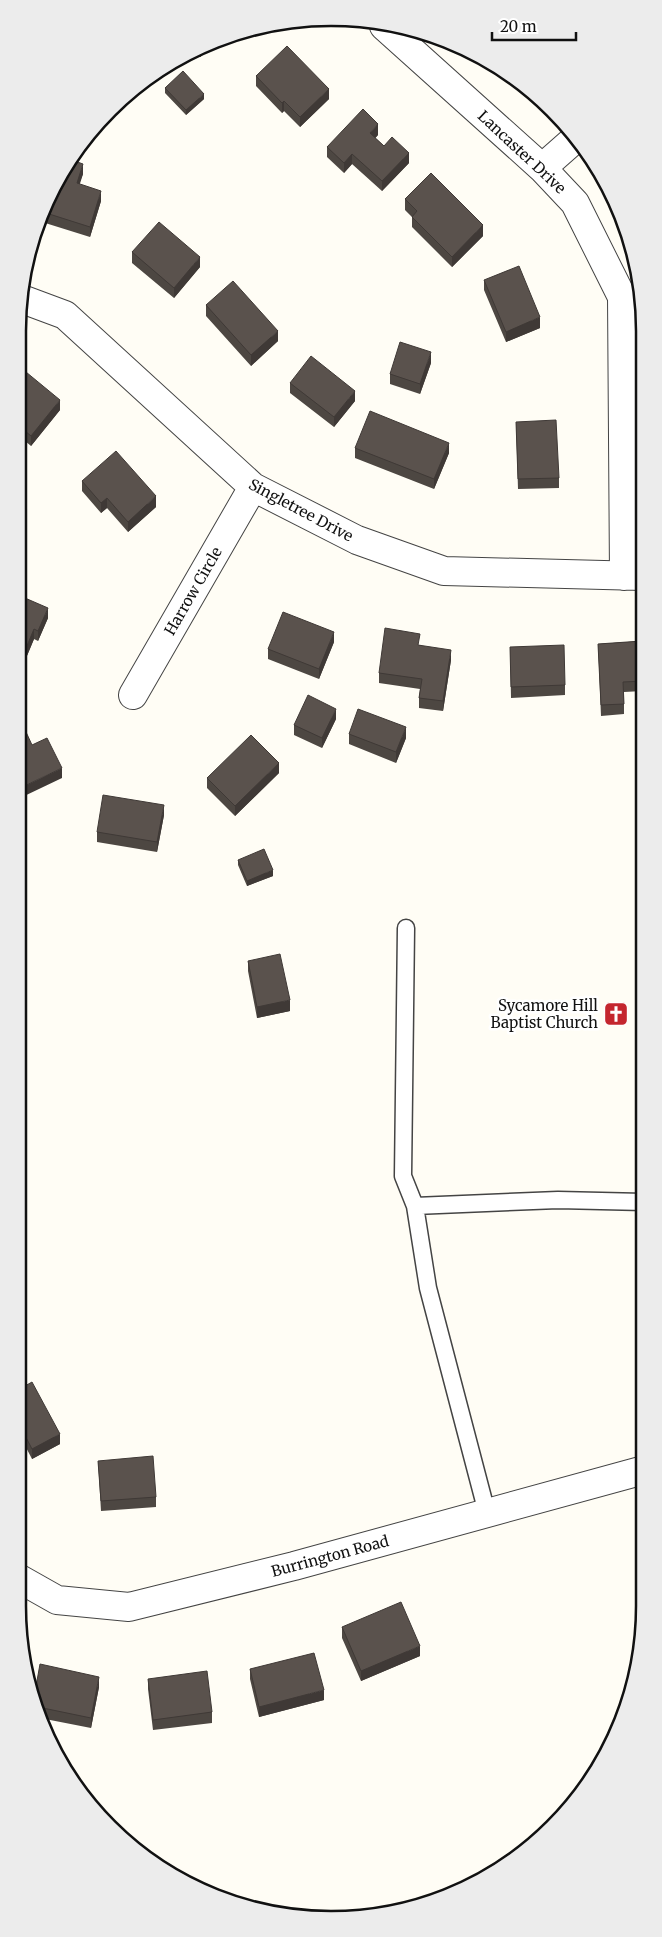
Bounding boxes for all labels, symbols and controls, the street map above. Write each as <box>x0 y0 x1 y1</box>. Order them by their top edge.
scale bar <box>492 10 576 42</box>
text: 20 m <box>500 17 537 36</box>
street label: Lancaster Drive <box>474 106 570 198</box>
street label: Singletree Drive <box>246 474 357 546</box>
street label: Harrow Circle <box>160 543 226 639</box>
place label: Sycamore Hill Baptist Church <box>491 996 598 1032</box>
church icon: Sycamore Hill Baptist Church <box>603 1001 629 1027</box>
street label: Burrington Road <box>269 1531 391 1581</box>

